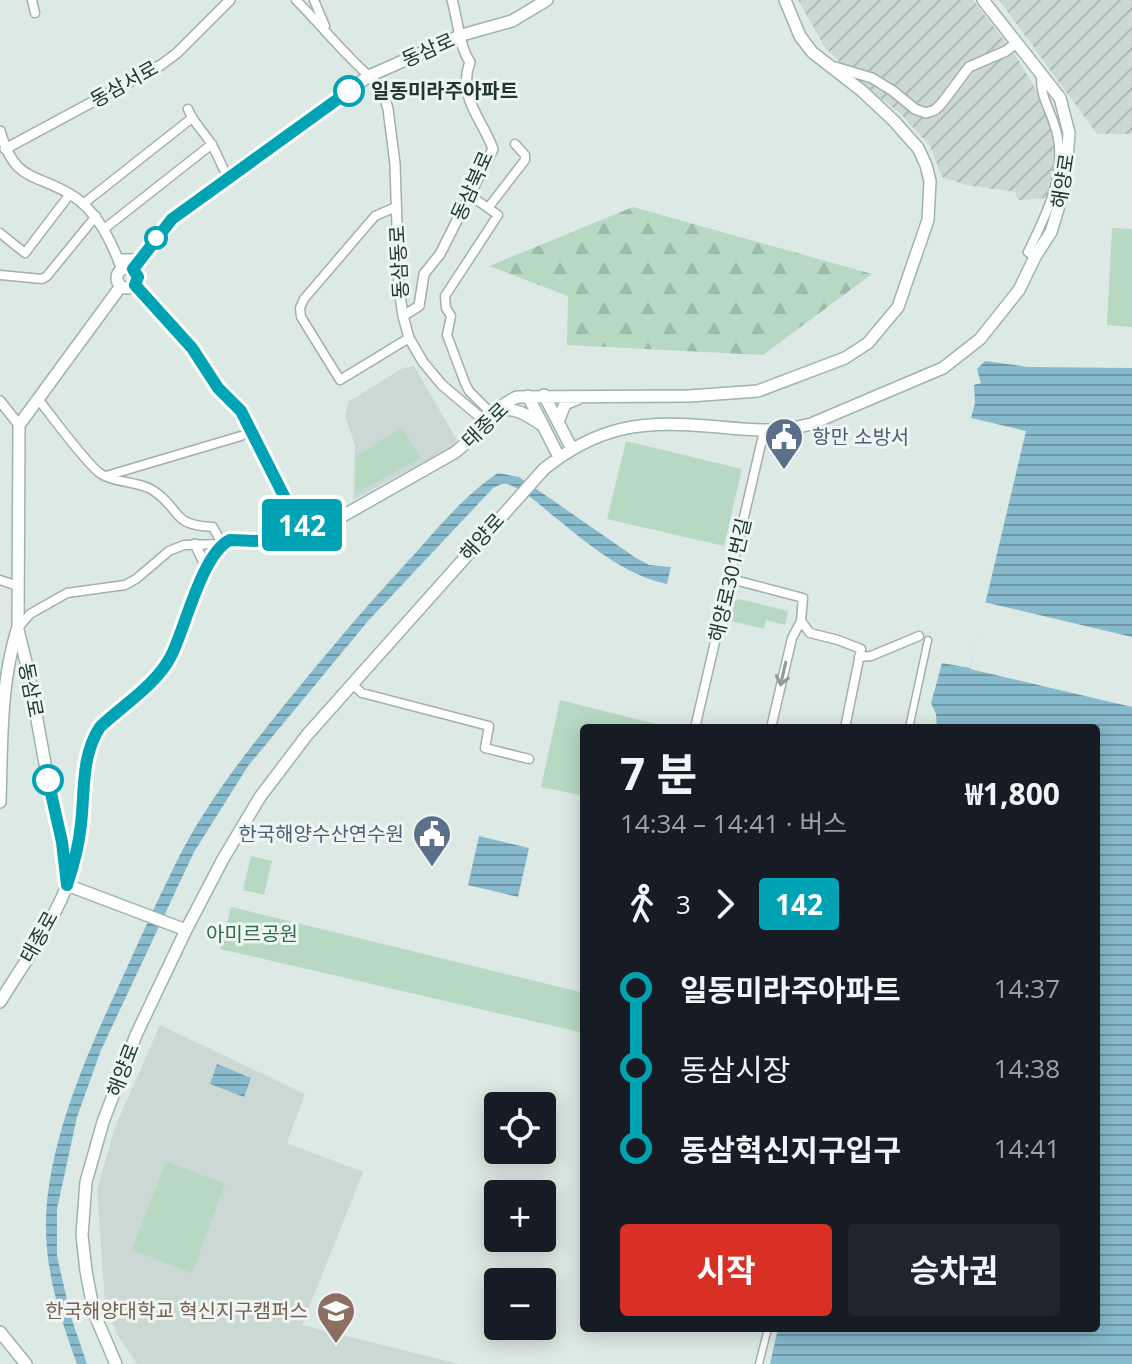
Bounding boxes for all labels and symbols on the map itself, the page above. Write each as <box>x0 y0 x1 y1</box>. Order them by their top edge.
street label: 동삼로 <box>397 26 459 73</box>
street label: 동삼서로 <box>85 54 162 113</box>
marker: 일동미라주아파트 <box>334 76 364 106</box>
place label: 일동미라주아파트 <box>371 77 518 104</box>
street label: 동삼북로 <box>444 147 499 225</box>
street label: 해양로 <box>1045 152 1080 210</box>
street label: 동삼동로 <box>383 225 414 299</box>
unlabelled marker <box>145 227 167 249</box>
street label: 태종로 <box>455 396 514 454</box>
public building icon: 항만 소방서 <box>763 416 805 471</box>
place label: 항만 소방서 <box>812 423 909 450</box>
line badge: 142 <box>256 499 348 551</box>
street label: 해양로 <box>453 507 510 566</box>
street label: 해양로301번길 <box>702 515 757 644</box>
street label: 동삼로 <box>13 660 50 720</box>
one-way arrow <box>775 661 790 687</box>
unlabelled marker <box>33 765 63 795</box>
public building icon: 한국해양수산연수원 <box>411 813 453 868</box>
place label: 한국해양수산연수원 <box>238 820 404 847</box>
street label: 태종로 <box>13 906 64 967</box>
park label: 아미르공원 <box>206 920 298 947</box>
street label: 해양로 <box>100 1039 145 1100</box>
school or university icon: 한국해양대학교 혁신지구캠퍼스 <box>315 1290 357 1345</box>
place label: 한국해양대학교 혁신지구캠퍼스 <box>45 1297 308 1324</box>

